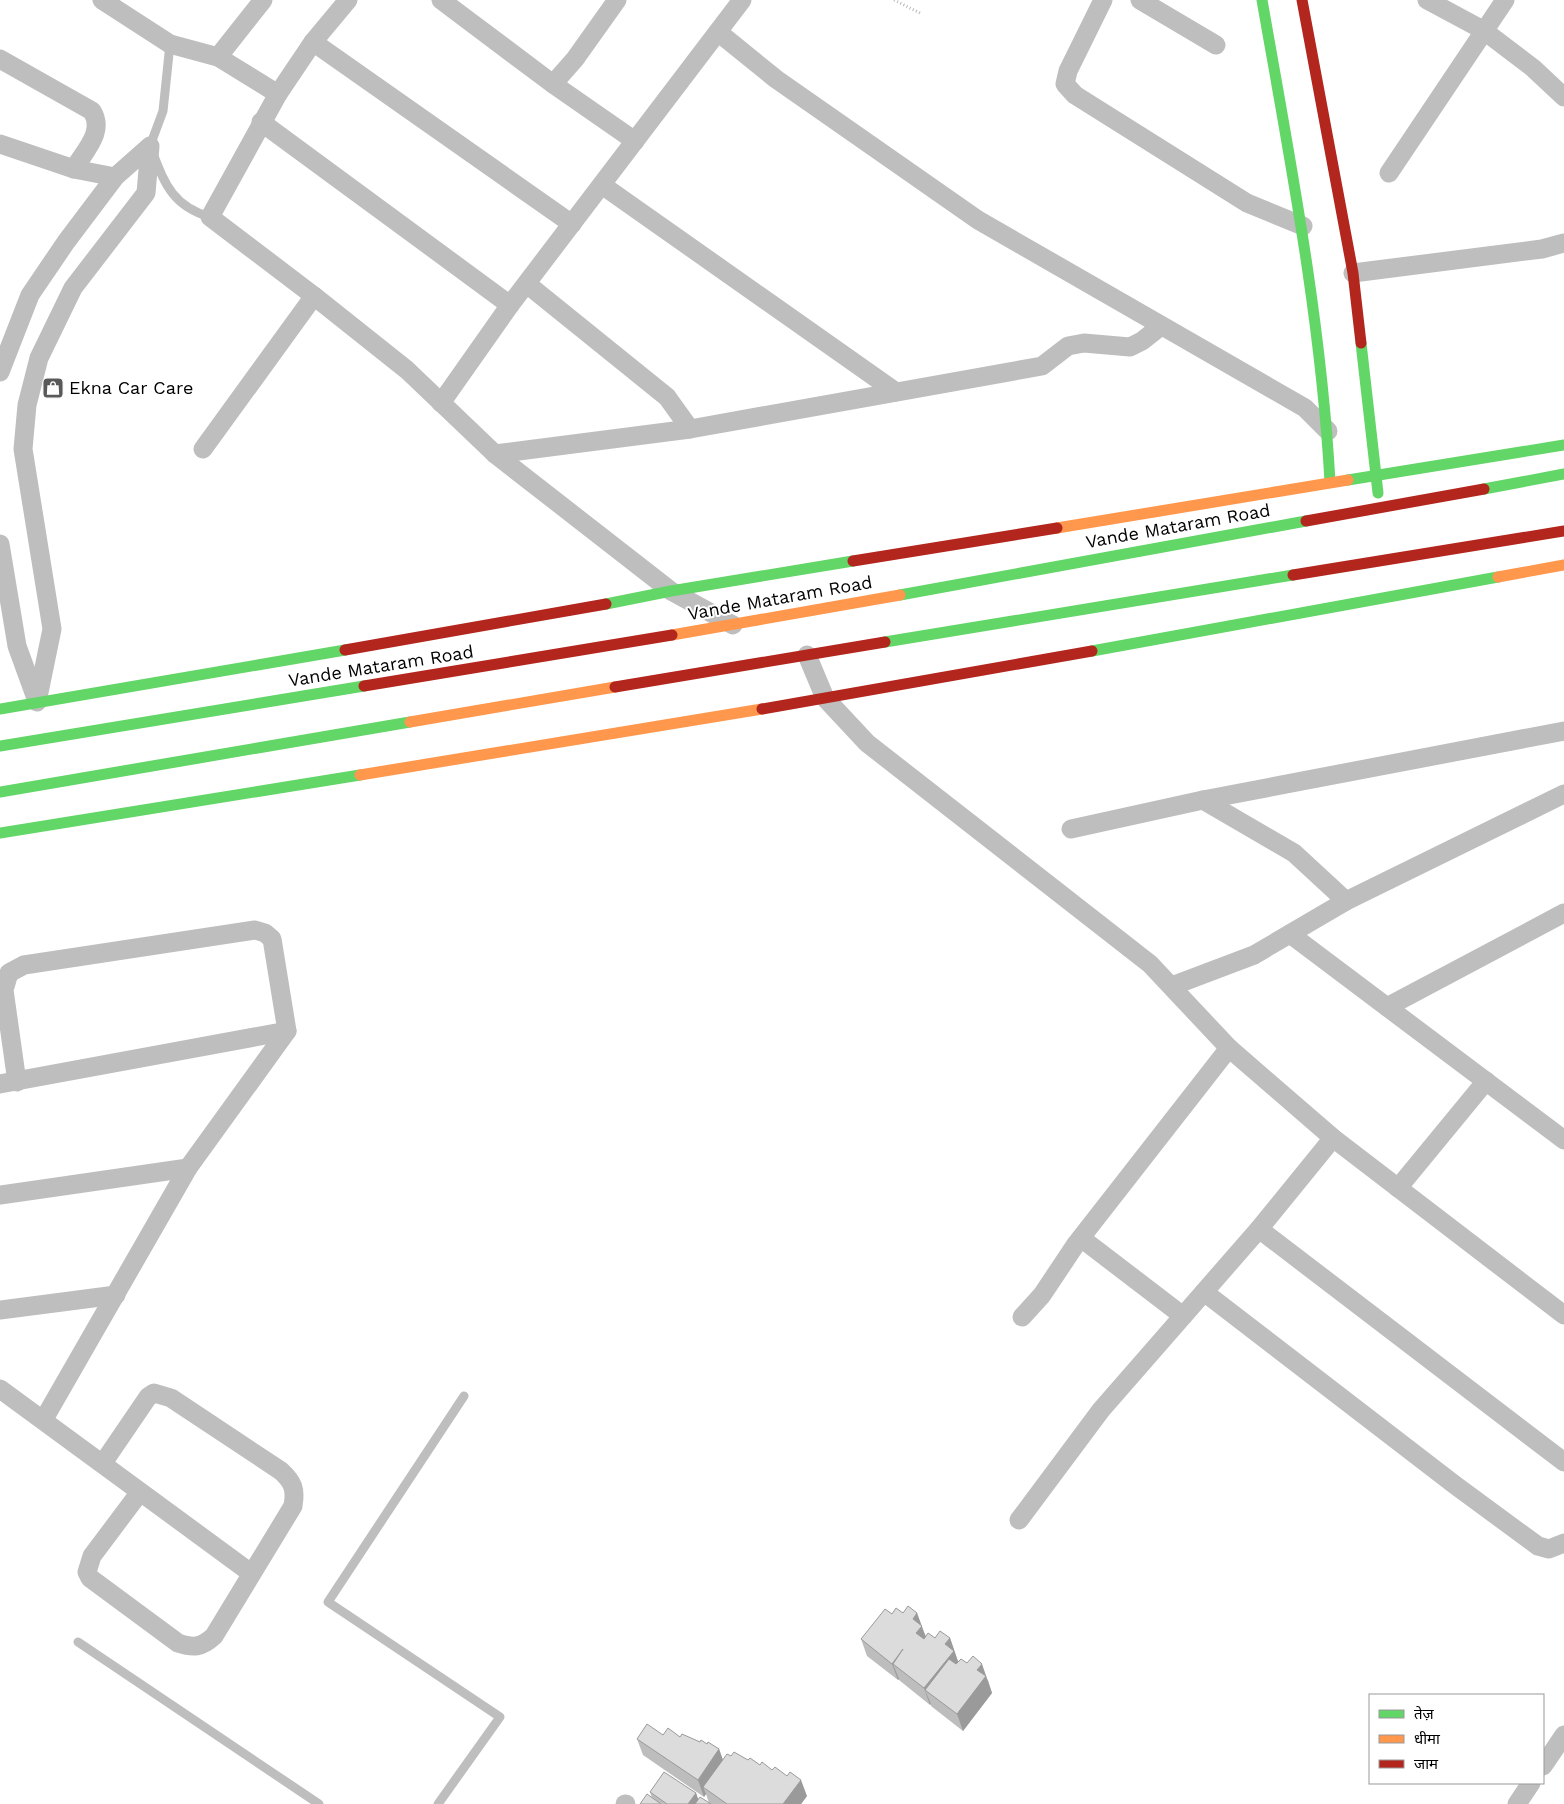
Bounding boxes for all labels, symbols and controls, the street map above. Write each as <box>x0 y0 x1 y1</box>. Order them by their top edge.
shop icon: Ekna Car Care <box>41 376 65 400</box>
place label: Ekna Car Care <box>69 377 193 398</box>
street label: Vande Mataram Road <box>1084 499 1272 552</box>
street label: Vande Mataram Road <box>686 571 874 624</box>
street label: Vande Mataram Road <box>287 641 475 691</box>
legend <box>1369 1694 1544 1784</box>
text: तेज़ <box>1414 1705 1435 1723</box>
text: धीमा <box>1414 1730 1441 1748</box>
text: जाम <box>1414 1755 1439 1773</box>

